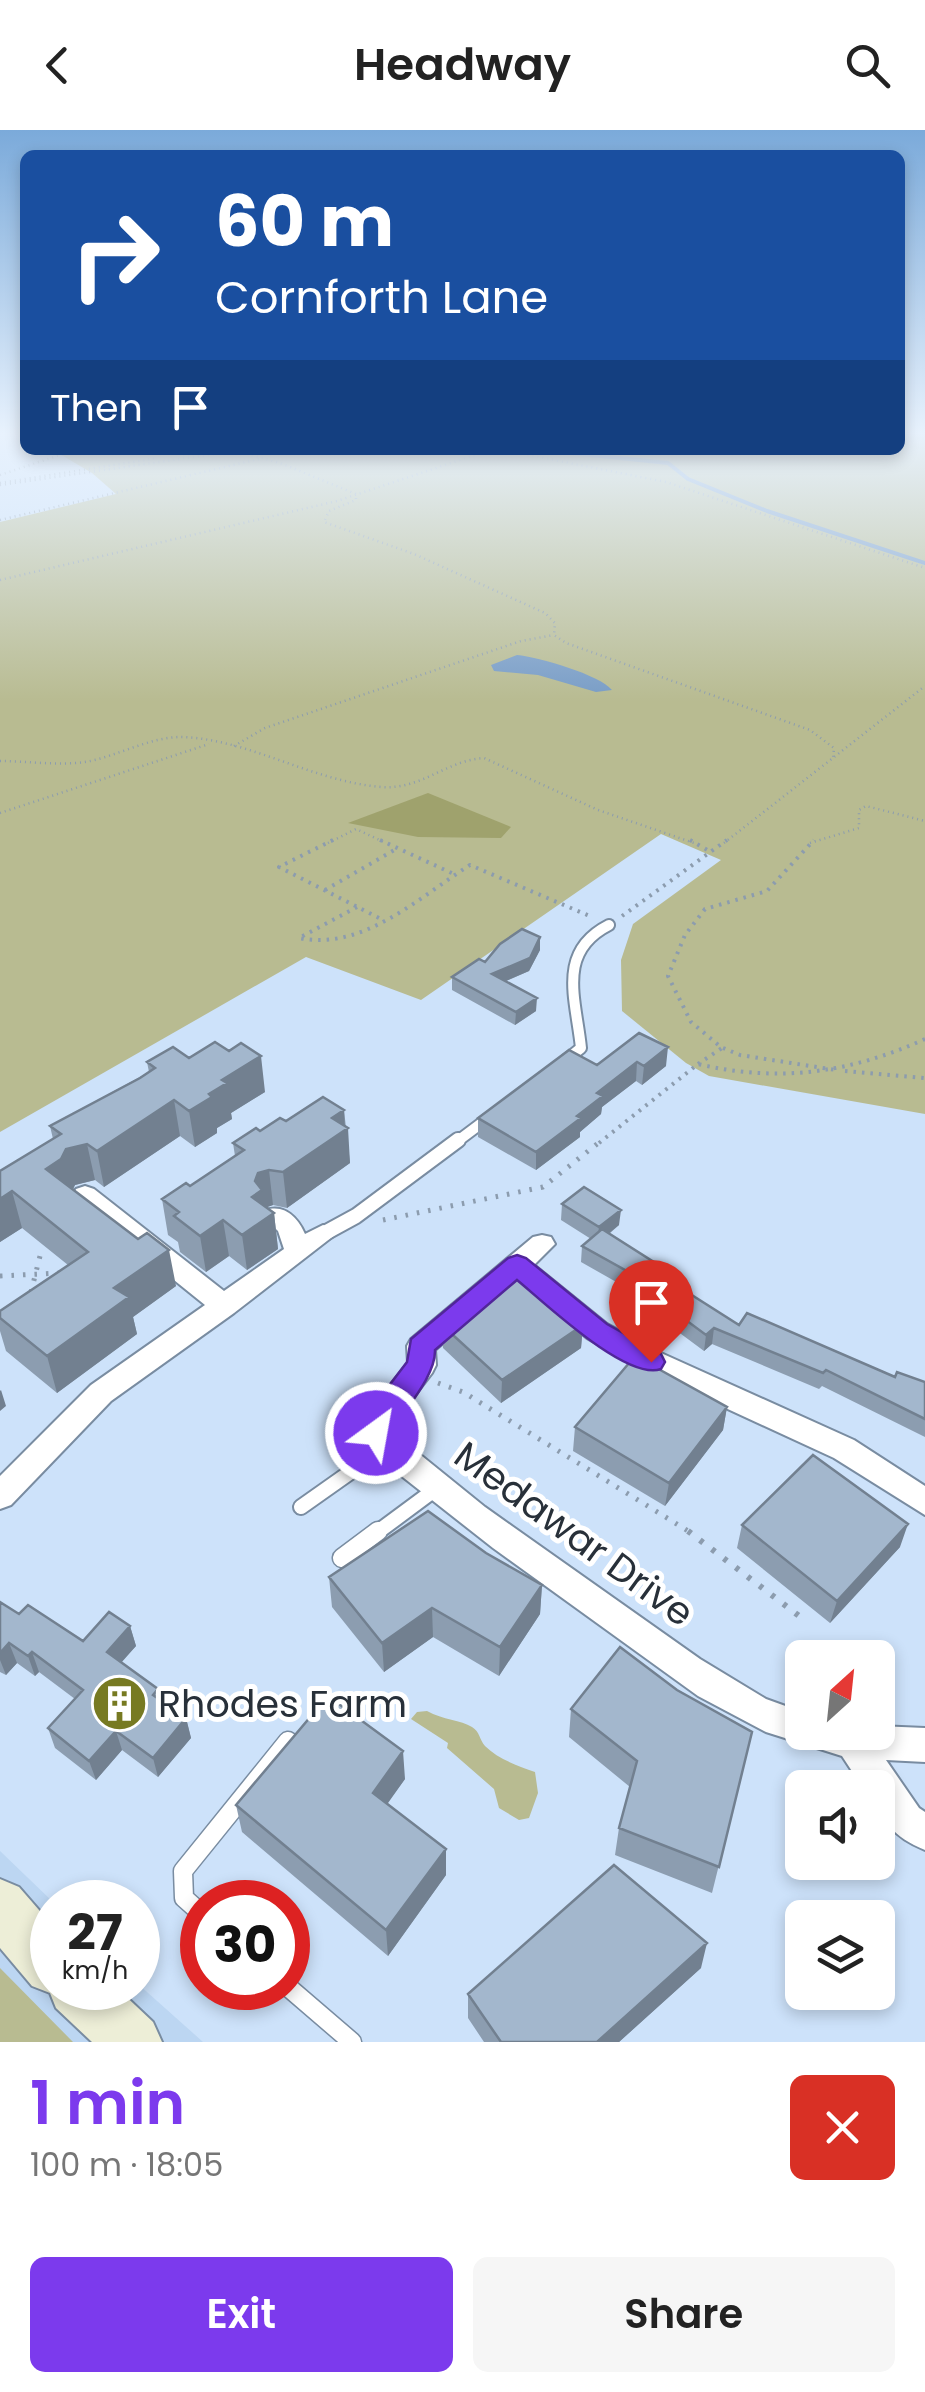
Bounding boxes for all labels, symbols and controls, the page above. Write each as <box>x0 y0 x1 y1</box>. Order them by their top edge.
text: Headway <box>354 33 571 96</box>
icon: back <box>30 38 85 93</box>
icon: search <box>840 38 895 93</box>
text: 60 m <box>215 172 394 271</box>
icon: right <box>50 190 180 320</box>
text: Cornforth Lane <box>215 266 548 329</box>
icon: arrive <box>163 380 218 435</box>
text: Then <box>50 381 143 434</box>
pin <box>609 1260 694 1363</box>
icon: arrive <box>624 1275 679 1330</box>
position arrow <box>324 1381 428 1485</box>
street label: Medawar Drive <box>444 1429 705 1639</box>
north arrow <box>785 1640 895 1750</box>
map controls <box>785 1640 895 2010</box>
building icon: Rhodes Farm <box>89 1674 149 1734</box>
place label: Rhodes Farm <box>158 1677 407 1730</box>
button: sound <box>785 1770 895 1880</box>
speed limit sign: 30 <box>180 1880 310 2010</box>
text: 27 <box>67 1897 123 1968</box>
button: layers <box>785 1900 895 2010</box>
text: km/h <box>62 1953 128 1988</box>
text: 1 min <box>30 2061 185 2145</box>
button: close <box>790 2075 895 2180</box>
text: 100 m · 18:05 <box>30 2142 223 2187</box>
button: Exit <box>30 2257 453 2372</box>
button: Share <box>473 2257 895 2372</box>

